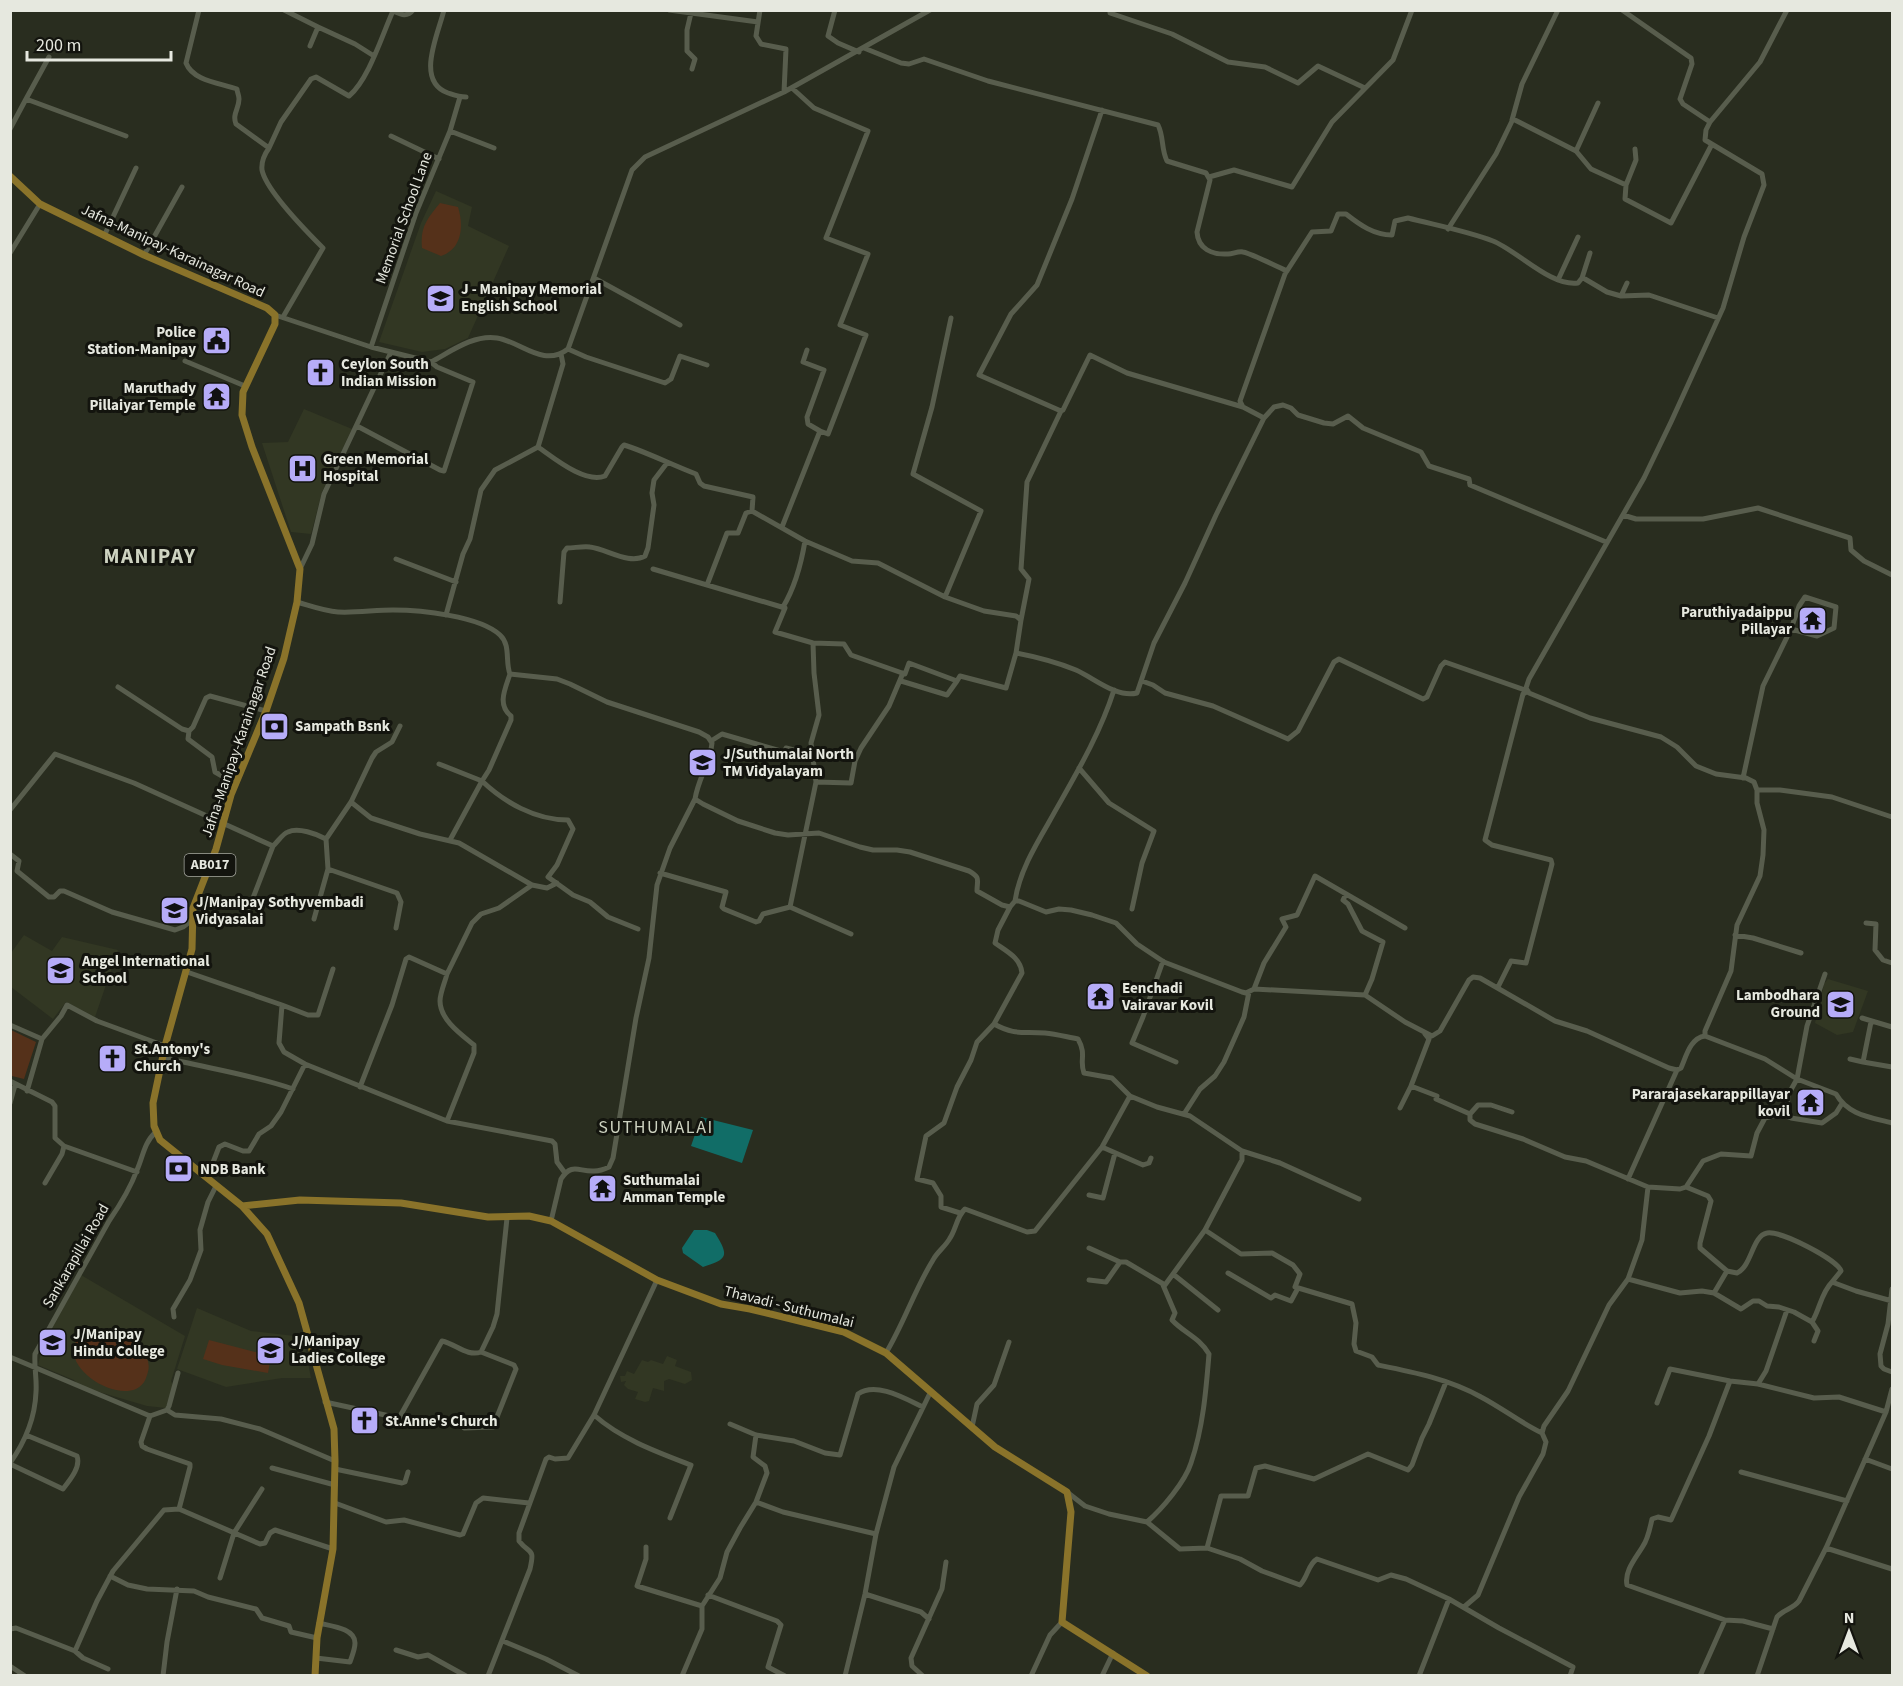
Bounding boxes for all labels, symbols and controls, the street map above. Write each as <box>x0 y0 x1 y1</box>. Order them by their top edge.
scale bar <box>27 24 171 62</box>
text: 200 m <box>36 33 81 58</box>
street label: Memorial School Lane <box>370 149 438 287</box>
street label: Jafna-Manipay-Karainagar Road <box>78 199 268 303</box>
place label: J - Manipay Memorial English School <box>461 279 602 317</box>
school or university icon: J - Manipay Memorial English School <box>424 282 456 314</box>
place label: Police Station-Manipay <box>87 322 196 360</box>
public building icon: Police Station-Manipay <box>201 325 233 357</box>
place label: Ceylon South Indian Mission <box>341 354 436 392</box>
church icon: Ceylon South Indian Mission <box>304 357 336 389</box>
place label: Maruthady Pillaiyar Temple <box>89 378 196 416</box>
temple icon: Maruthady Pillaiyar Temple <box>201 381 233 413</box>
place label: Green Memorial Hospital <box>323 449 429 487</box>
hospital icon: Green Memorial Hospital <box>286 452 318 484</box>
district label: MANIPAY <box>103 541 197 571</box>
place label: Paruthiyadaippu Pillayar <box>1681 602 1792 640</box>
temple icon: Paruthiyadaippu Pillayar <box>1797 605 1829 637</box>
street label: Jafna-Manipay-Karainagar Road <box>196 644 282 840</box>
bank icon: Sampath Bsnk <box>258 710 290 742</box>
place label: Sampath Bsnk <box>295 716 391 737</box>
place label: J/Suthumalai North TM Vidyalayam <box>723 744 854 782</box>
school or university icon: J/Suthumalai North TM Vidyalayam <box>686 747 718 779</box>
road number: AB017 <box>184 854 236 876</box>
place label: J/Manipay Sothyvembadi Vidyasalai <box>195 892 364 930</box>
school or university icon: J/Manipay Sothyvembadi Vidyasalai <box>159 895 191 927</box>
place label: Angel International School <box>81 951 210 989</box>
school or university icon: Angel International School <box>45 954 77 986</box>
place label: Eenchadi Vairavar Kovil <box>1121 978 1214 1016</box>
temple icon: Eenchadi Vairavar Kovil <box>1085 981 1117 1013</box>
place label: Lambodhara Ground <box>1736 985 1820 1023</box>
school or university icon: Lambodhara Ground <box>1825 988 1857 1020</box>
place label: St.Antony's Church <box>134 1039 211 1077</box>
church icon: St.Antony's Church <box>97 1042 129 1074</box>
place label: Pararajasekarappillayar kovil <box>1632 1084 1791 1122</box>
temple icon: Pararajasekarappillayar kovil <box>1795 1087 1827 1119</box>
district label: SUTHUMALAI <box>598 1115 714 1140</box>
bank icon: NDB Bank <box>163 1153 195 1185</box>
place label: NDB Bank <box>200 1159 266 1180</box>
place label: Suthumalai Amman Temple <box>622 1170 725 1208</box>
temple icon: Suthumalai Amman Temple <box>586 1173 618 1205</box>
street label: Sankarapillai Road <box>38 1200 114 1312</box>
street label: Thavadi - Suthumalai <box>722 1281 856 1333</box>
place label: J/Manipay Hindu College <box>73 1324 165 1362</box>
school or university icon: J/Manipay Hindu College <box>36 1327 68 1359</box>
place label: J/Manipay Ladies College <box>291 1331 386 1369</box>
school or university icon: J/Manipay Ladies College <box>254 1334 286 1366</box>
church icon: St.Anne's Church <box>348 1405 380 1437</box>
place label: St.Anne's Church <box>385 1411 498 1432</box>
north arrow <box>1819 1602 1879 1662</box>
text: N <box>1844 1607 1854 1629</box>

